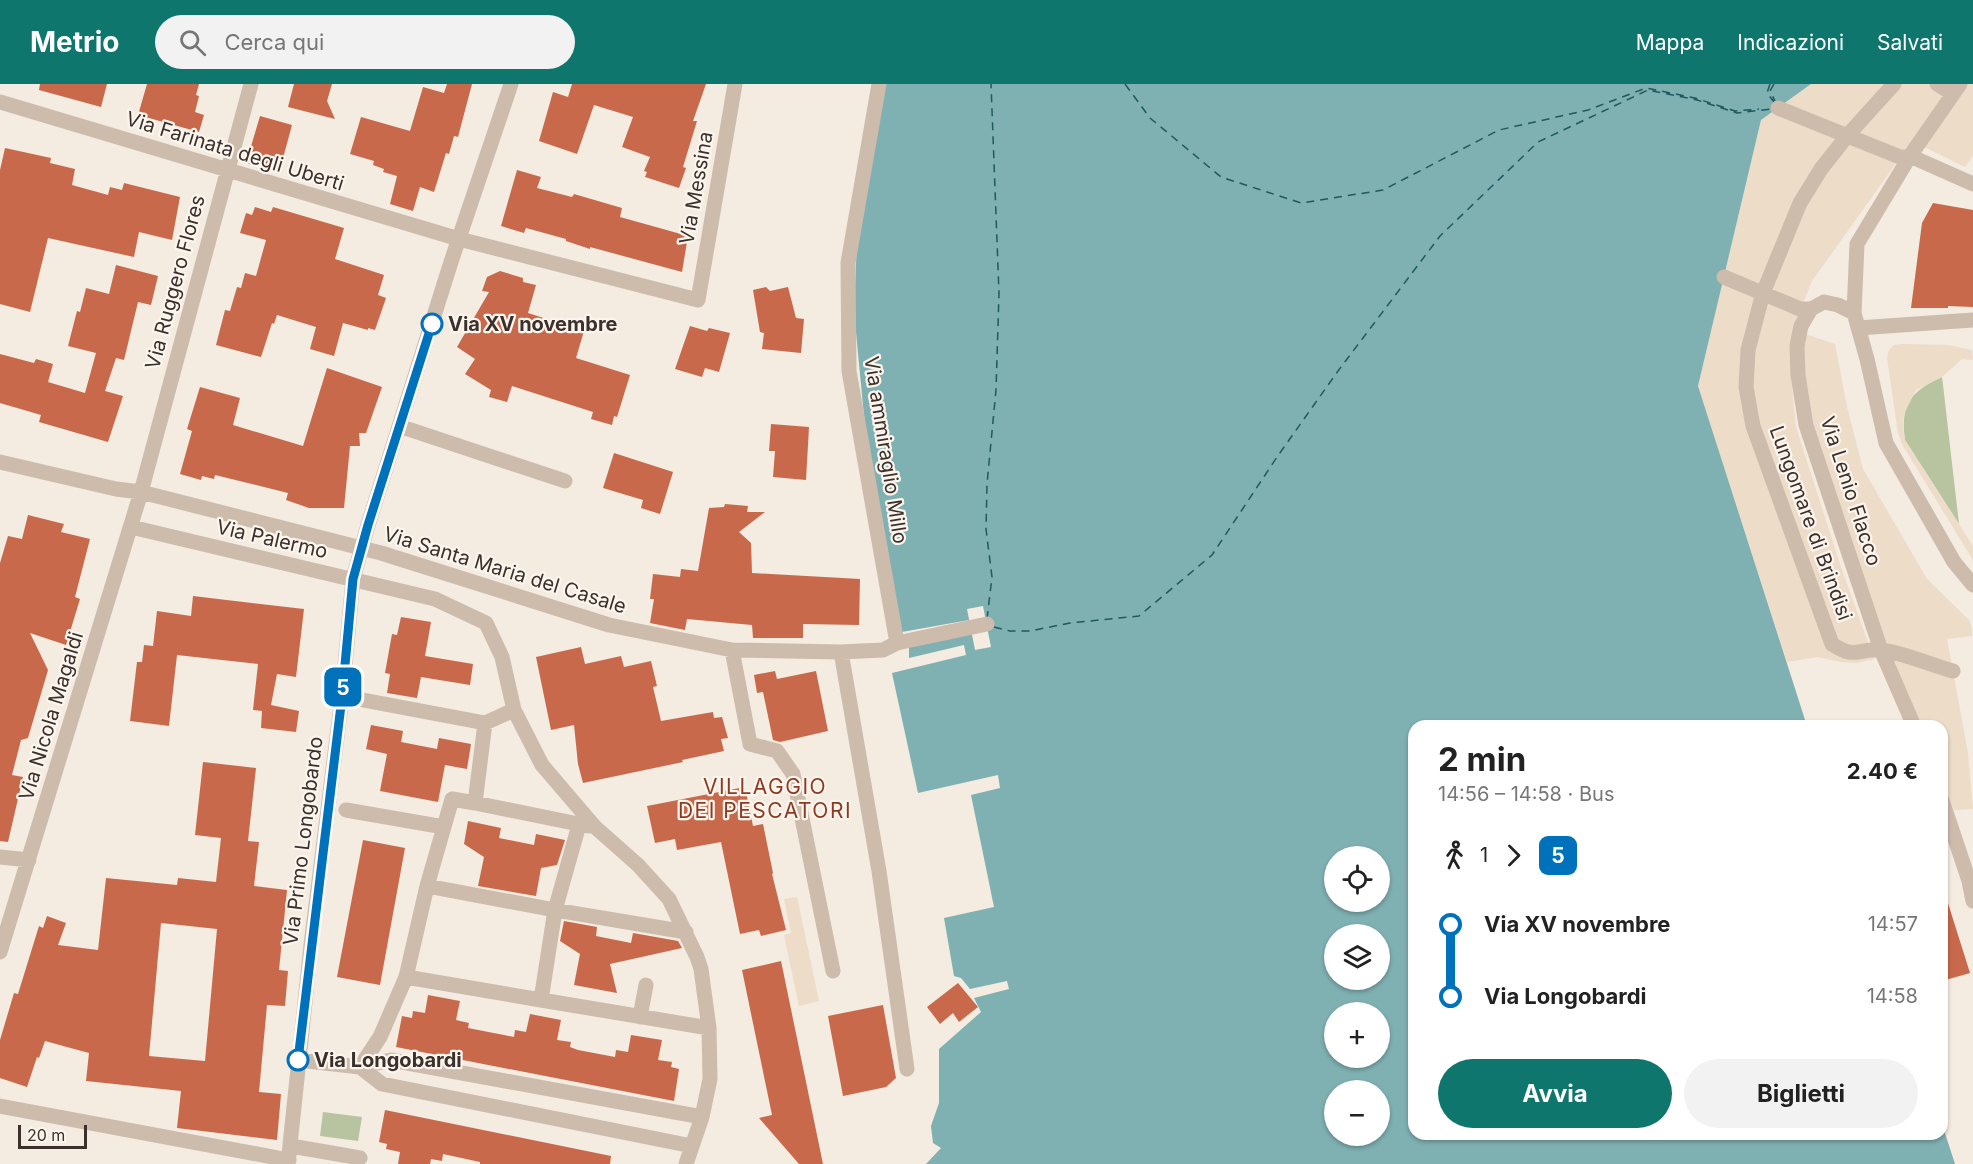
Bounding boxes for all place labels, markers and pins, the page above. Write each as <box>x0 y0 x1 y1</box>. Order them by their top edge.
place label: Via XV novembre <box>448 312 618 336</box>
marker: Via XV novembre <box>421 313 443 335</box>
place label: Via Longobardi <box>314 1048 462 1072</box>
marker: Via Longobardi <box>287 1049 309 1071</box>

